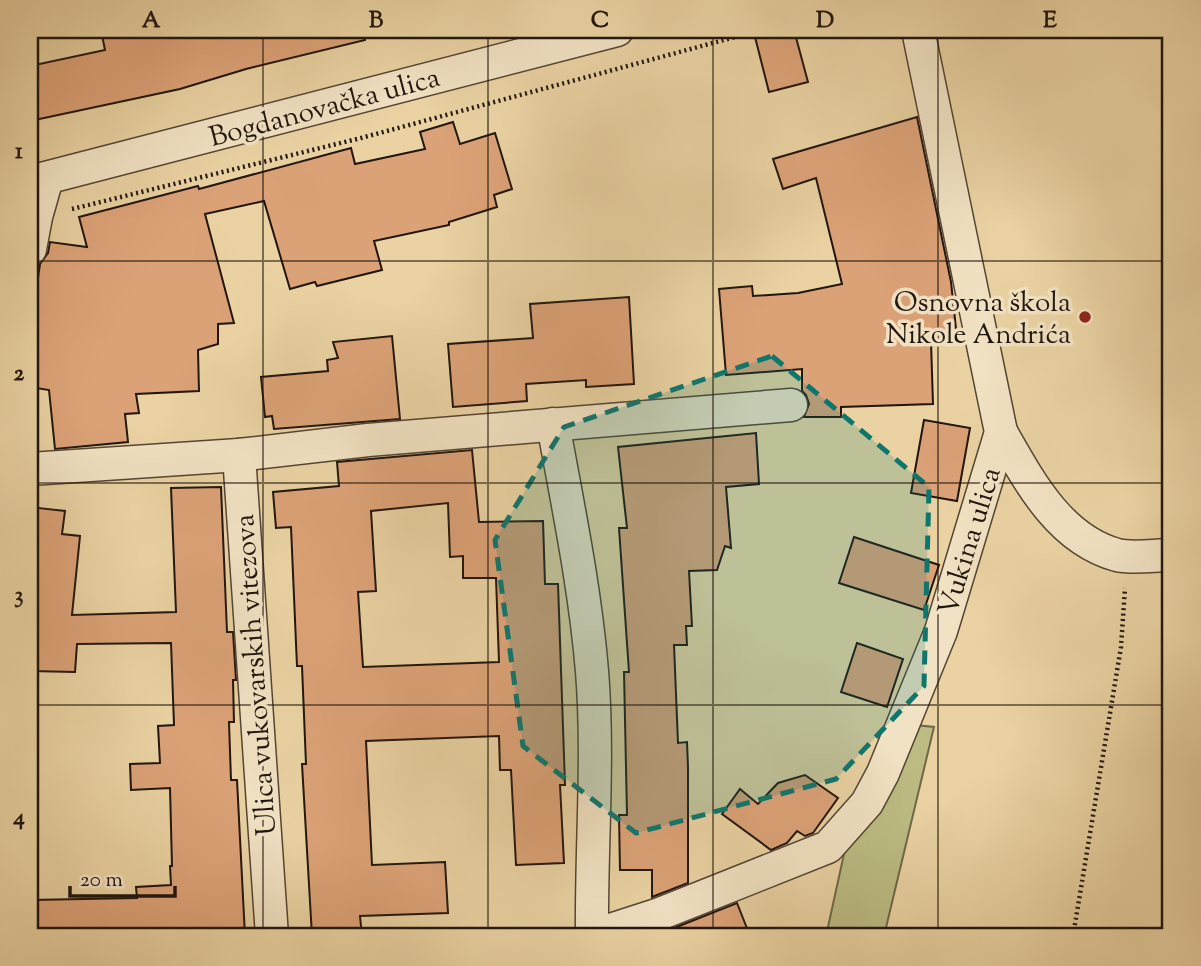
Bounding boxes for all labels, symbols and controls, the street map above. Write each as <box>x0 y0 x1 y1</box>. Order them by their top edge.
text: A <box>142 5 161 38</box>
text: B <box>369 5 384 38</box>
text: C <box>591 5 609 38</box>
text: D <box>816 5 834 38</box>
text: E <box>1043 5 1057 38</box>
street label: Bogdanovačka ulica <box>205 59 445 159</box>
text: 1 <box>15 136 23 169</box>
place label: Osnovna škola Nikole Andrića <box>886 284 1071 356</box>
marker: Osnovna škola Nikole Andrića <box>1077 309 1093 325</box>
text: 2 <box>14 358 25 391</box>
street label: Vukina ulica <box>929 463 1012 621</box>
street label: Ulica vukovarskih vitezova <box>226 513 288 837</box>
text: 3 <box>14 580 24 613</box>
text: 4 <box>12 802 25 835</box>
scale bar <box>70 854 175 898</box>
text: 20 m <box>80 866 123 896</box>

